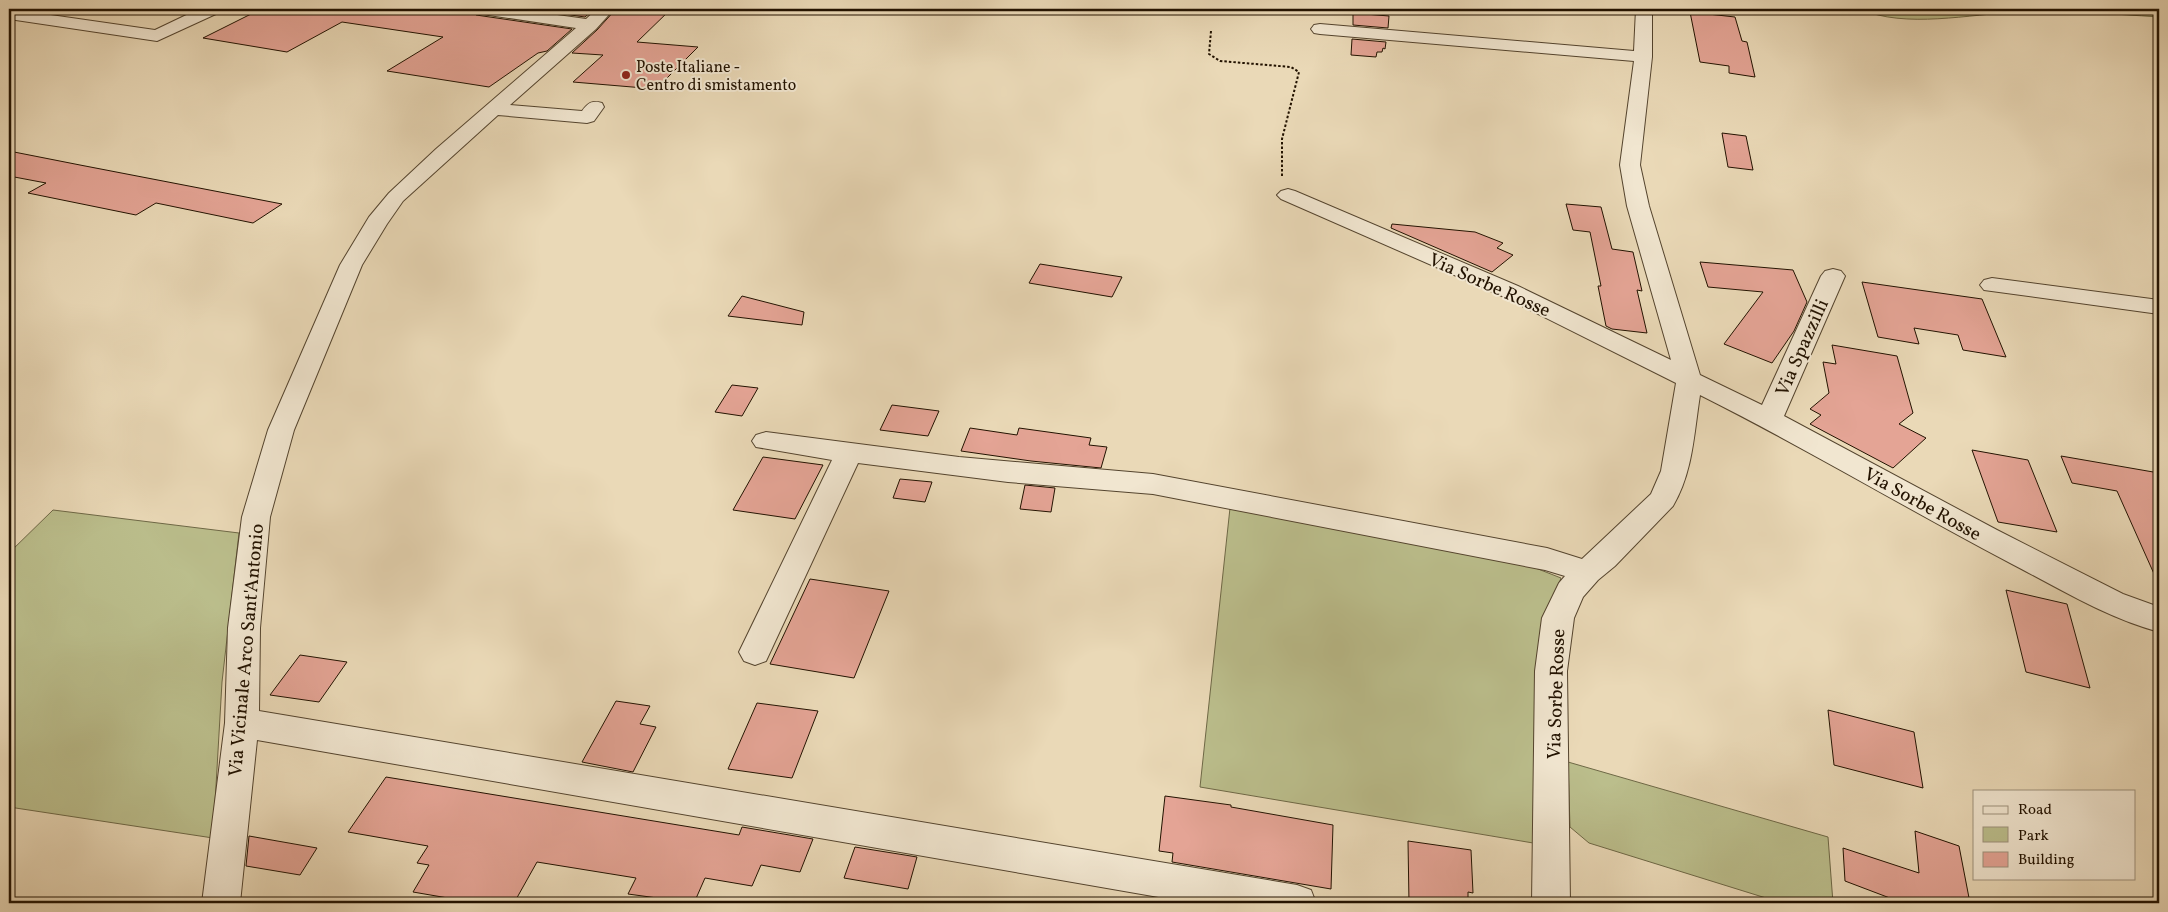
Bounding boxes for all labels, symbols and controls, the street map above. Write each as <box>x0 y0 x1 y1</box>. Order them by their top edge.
place label: Poste Italiane - Centro di smistamento <box>636 57 796 97</box>
marker: Poste Italiane - Centro di smistamento <box>620 69 632 81</box>
street label: Via Sorbe Rosse <box>1424 247 1554 324</box>
street label: Via Spazzilli <box>1770 295 1836 400</box>
street label: Via Sorbe Rosse <box>1859 462 1986 548</box>
street label: Via Vicinale Arco Sant'Antonio <box>223 523 271 778</box>
street label: Via Sorbe Rosse <box>1542 628 1572 760</box>
legend <box>1973 790 2136 880</box>
text: Road <box>2018 800 2052 821</box>
text: Park <box>2018 826 2049 847</box>
text: Building <box>2018 850 2075 871</box>

